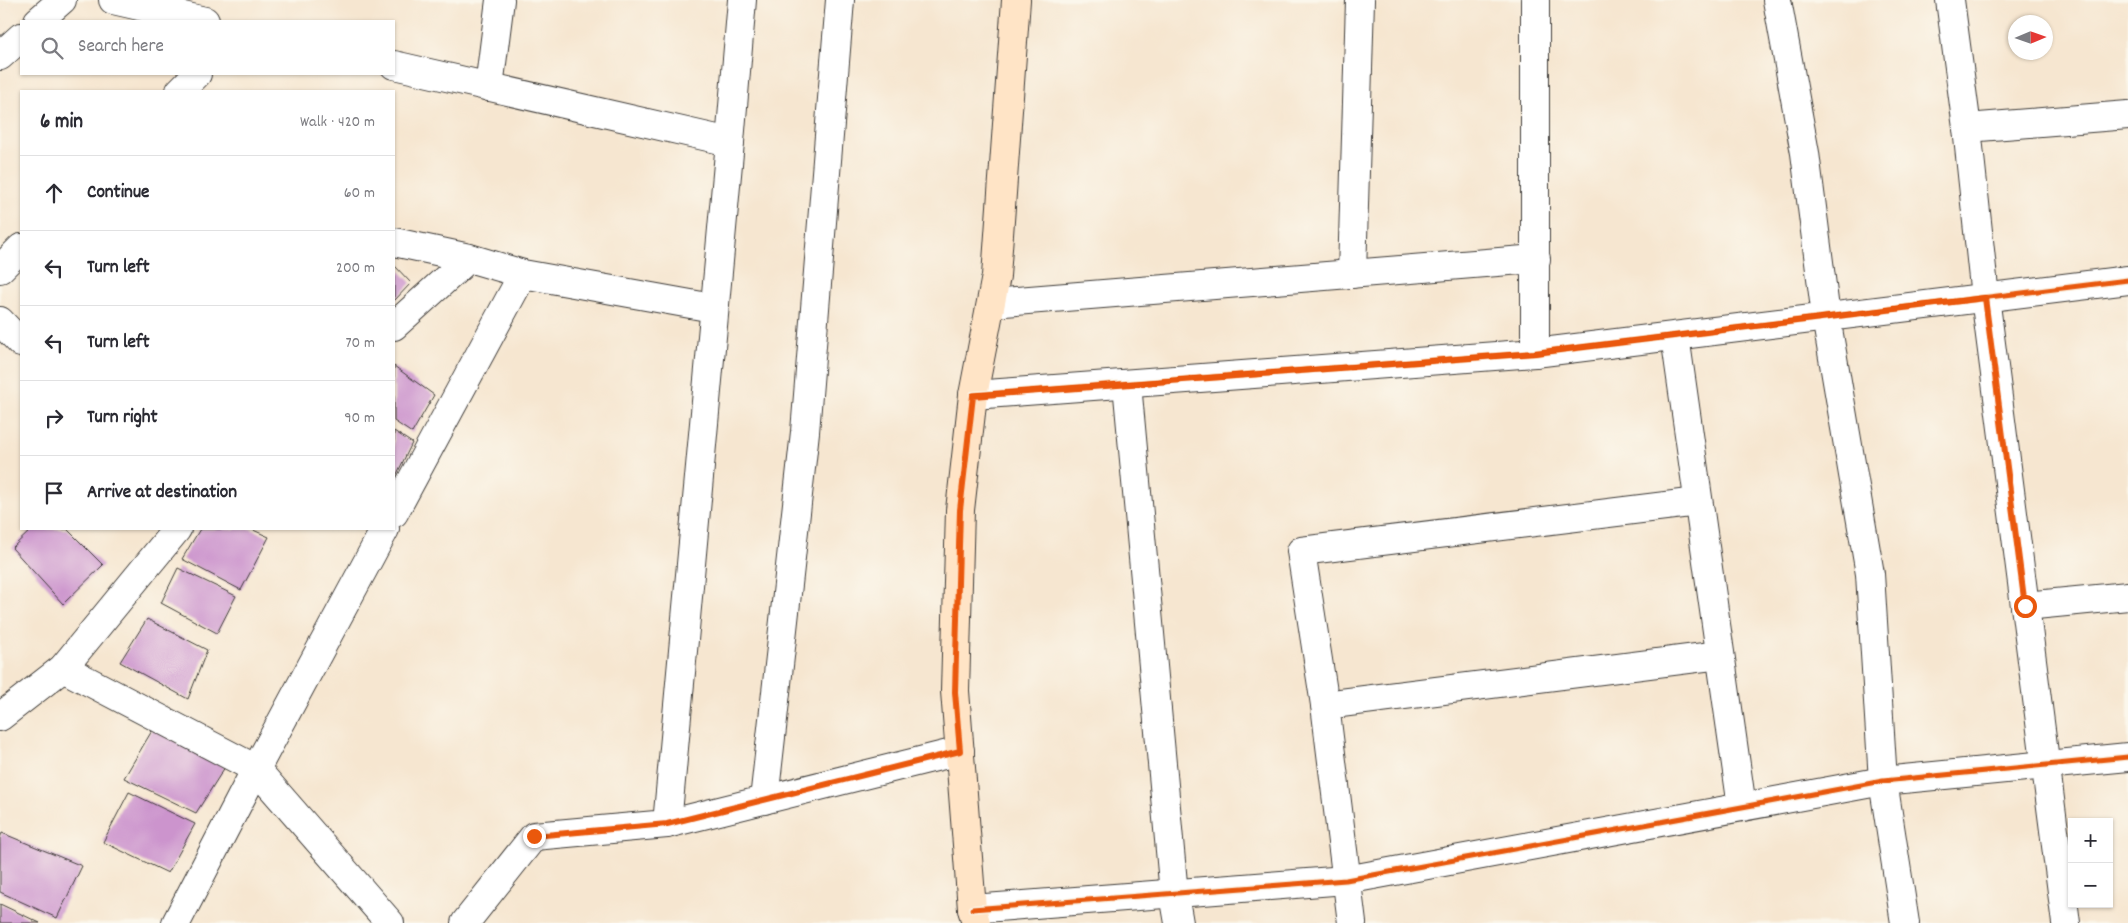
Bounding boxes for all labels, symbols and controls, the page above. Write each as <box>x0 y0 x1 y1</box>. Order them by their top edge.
north arrow <box>2008 15 2053 60</box>
search box <box>20 20 395 75</box>
icon: search <box>38 34 66 62</box>
text: Search here <box>78 34 164 61</box>
text: 6 min <box>40 108 83 138</box>
text: Walk · 420 m <box>300 111 375 134</box>
icon: ahead <box>40 179 68 207</box>
text: Continue <box>87 180 149 207</box>
text: 60 m <box>344 182 375 205</box>
icon: left <box>40 254 68 282</box>
text: Turn left <box>87 255 150 282</box>
text: 200 m <box>336 257 375 280</box>
icon: left <box>40 329 68 357</box>
text: Turn left <box>87 330 150 357</box>
text: 70 m <box>345 332 375 355</box>
icon: right <box>40 404 68 432</box>
text: Turn right <box>87 405 158 432</box>
text: 90 m <box>344 407 375 430</box>
icon: arrive <box>40 479 68 507</box>
text: Arrive at destination <box>87 480 237 507</box>
route start <box>2014 595 2037 618</box>
map controls <box>2068 818 2113 908</box>
button: + <box>2068 818 2113 863</box>
route end <box>523 825 546 848</box>
button: − <box>2068 863 2113 908</box>

